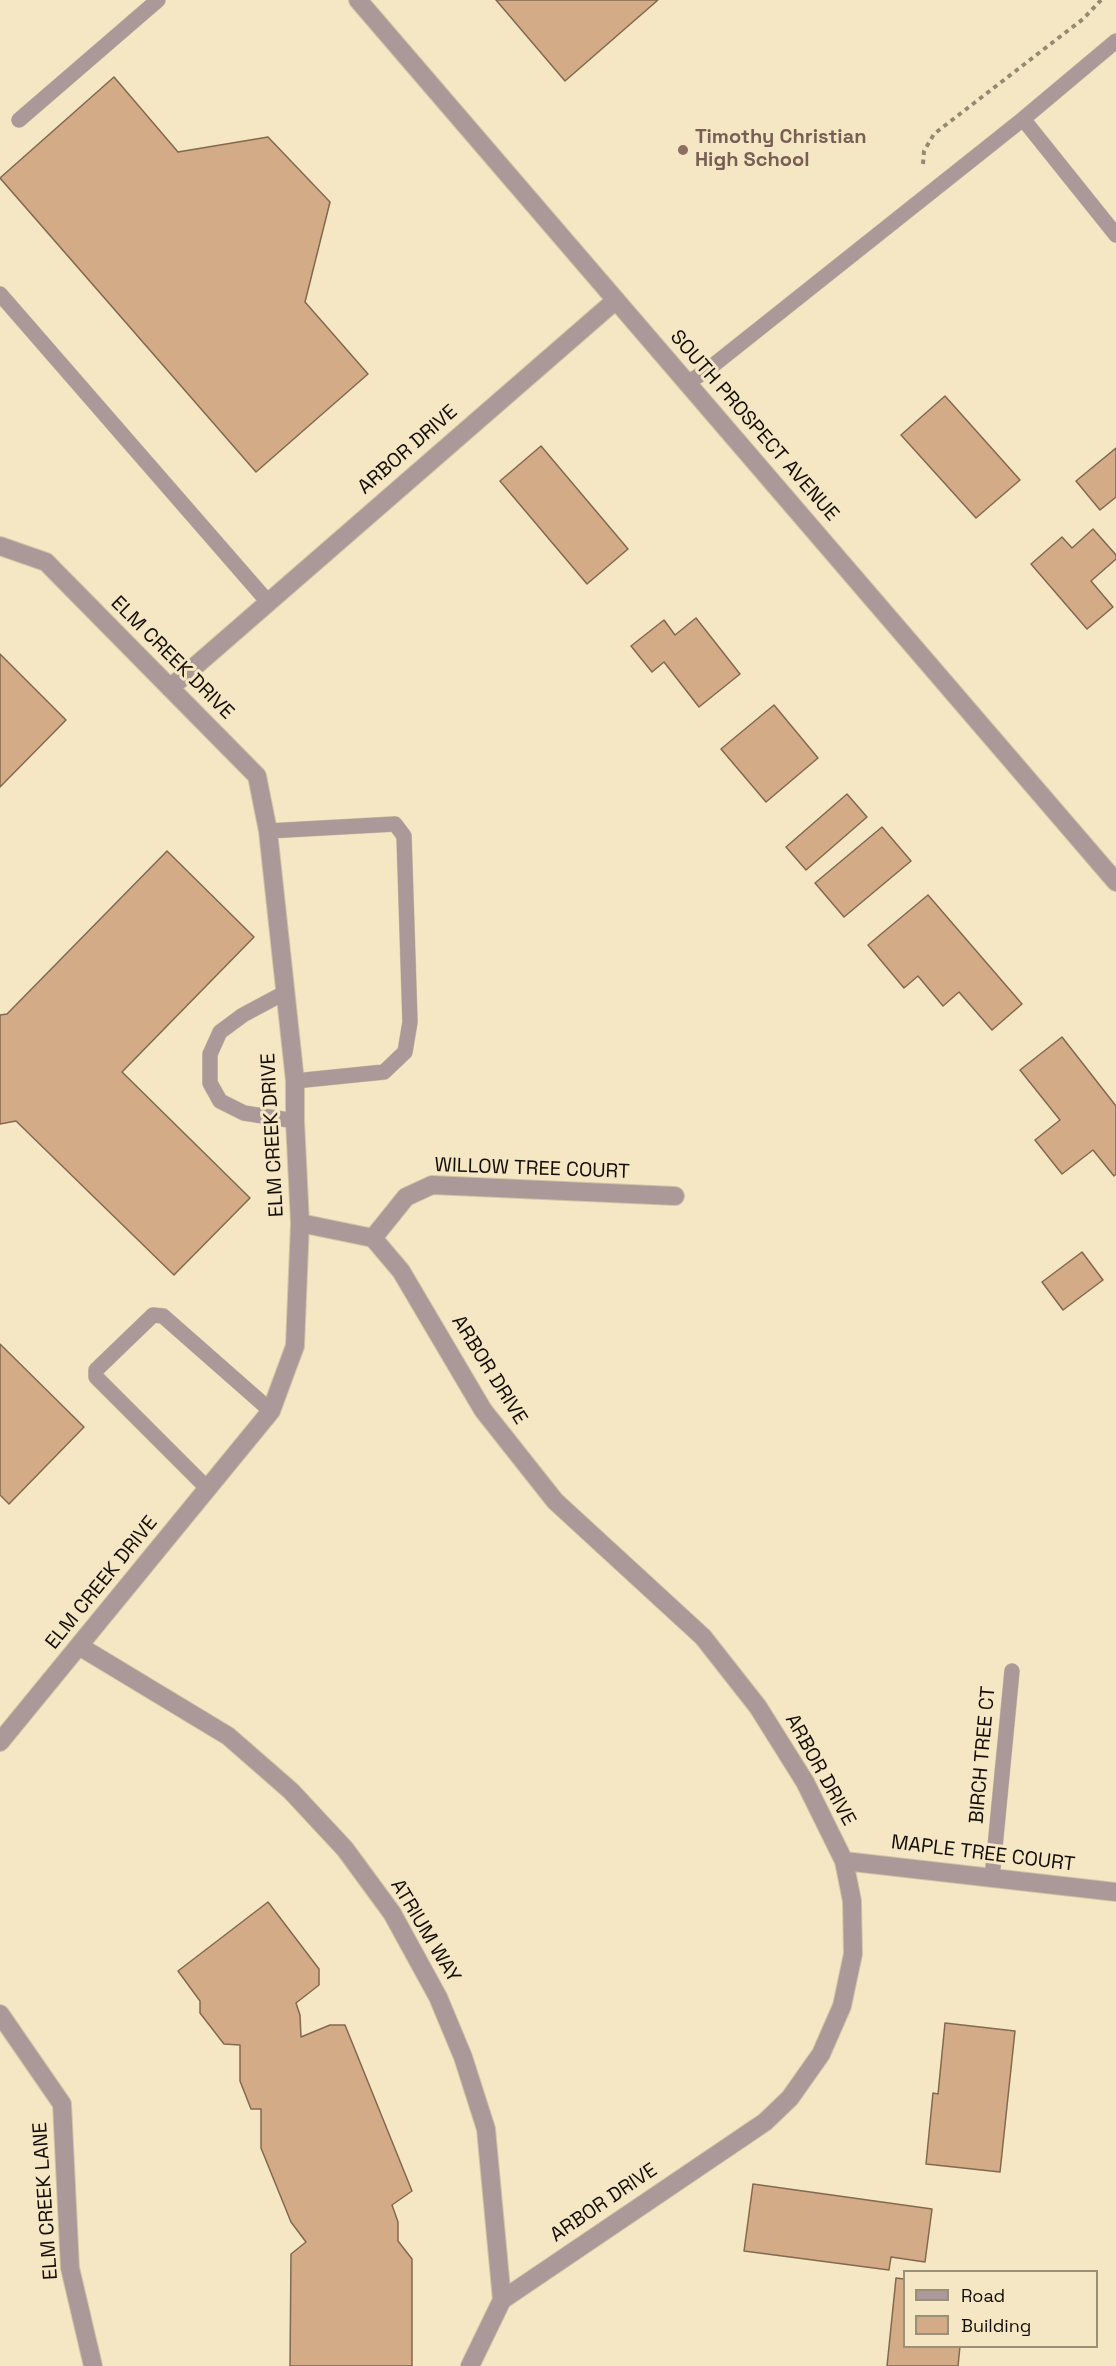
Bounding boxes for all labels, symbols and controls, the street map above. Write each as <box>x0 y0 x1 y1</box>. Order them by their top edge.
place label: Timothy Christian High School <box>695 126 867 173</box>
marker: Timothy Christian High School <box>676 143 690 157</box>
street label: SOUTH PROSPECT AVENUE <box>665 326 843 526</box>
street label: ARBOR DRIVE <box>353 400 463 500</box>
street label: ELM CREEK DRIVE <box>105 591 239 725</box>
street label: ELM CREEK DRIVE <box>257 1052 289 1218</box>
street label: WILLOW TREE COURT <box>434 1154 630 1184</box>
street label: ARBOR DRIVE <box>446 1311 532 1429</box>
street label: ELM CREEK DRIVE <box>41 1512 163 1654</box>
street label: BIRCH TREE CT <box>965 1685 1001 1825</box>
street label: ARBOR DRIVE <box>779 1710 861 1830</box>
street label: MAPLE TREE COURT <box>890 1831 1076 1877</box>
street label: ATRIUM WAY <box>385 1875 465 1987</box>
street label: ELM CREEK LANE <box>29 2121 63 2281</box>
street label: ARBOR DRIVE <box>546 2158 662 2248</box>
legend <box>903 2270 1098 2348</box>
text: Road <box>961 2284 1005 2307</box>
text: Building <box>961 2314 1031 2337</box>

